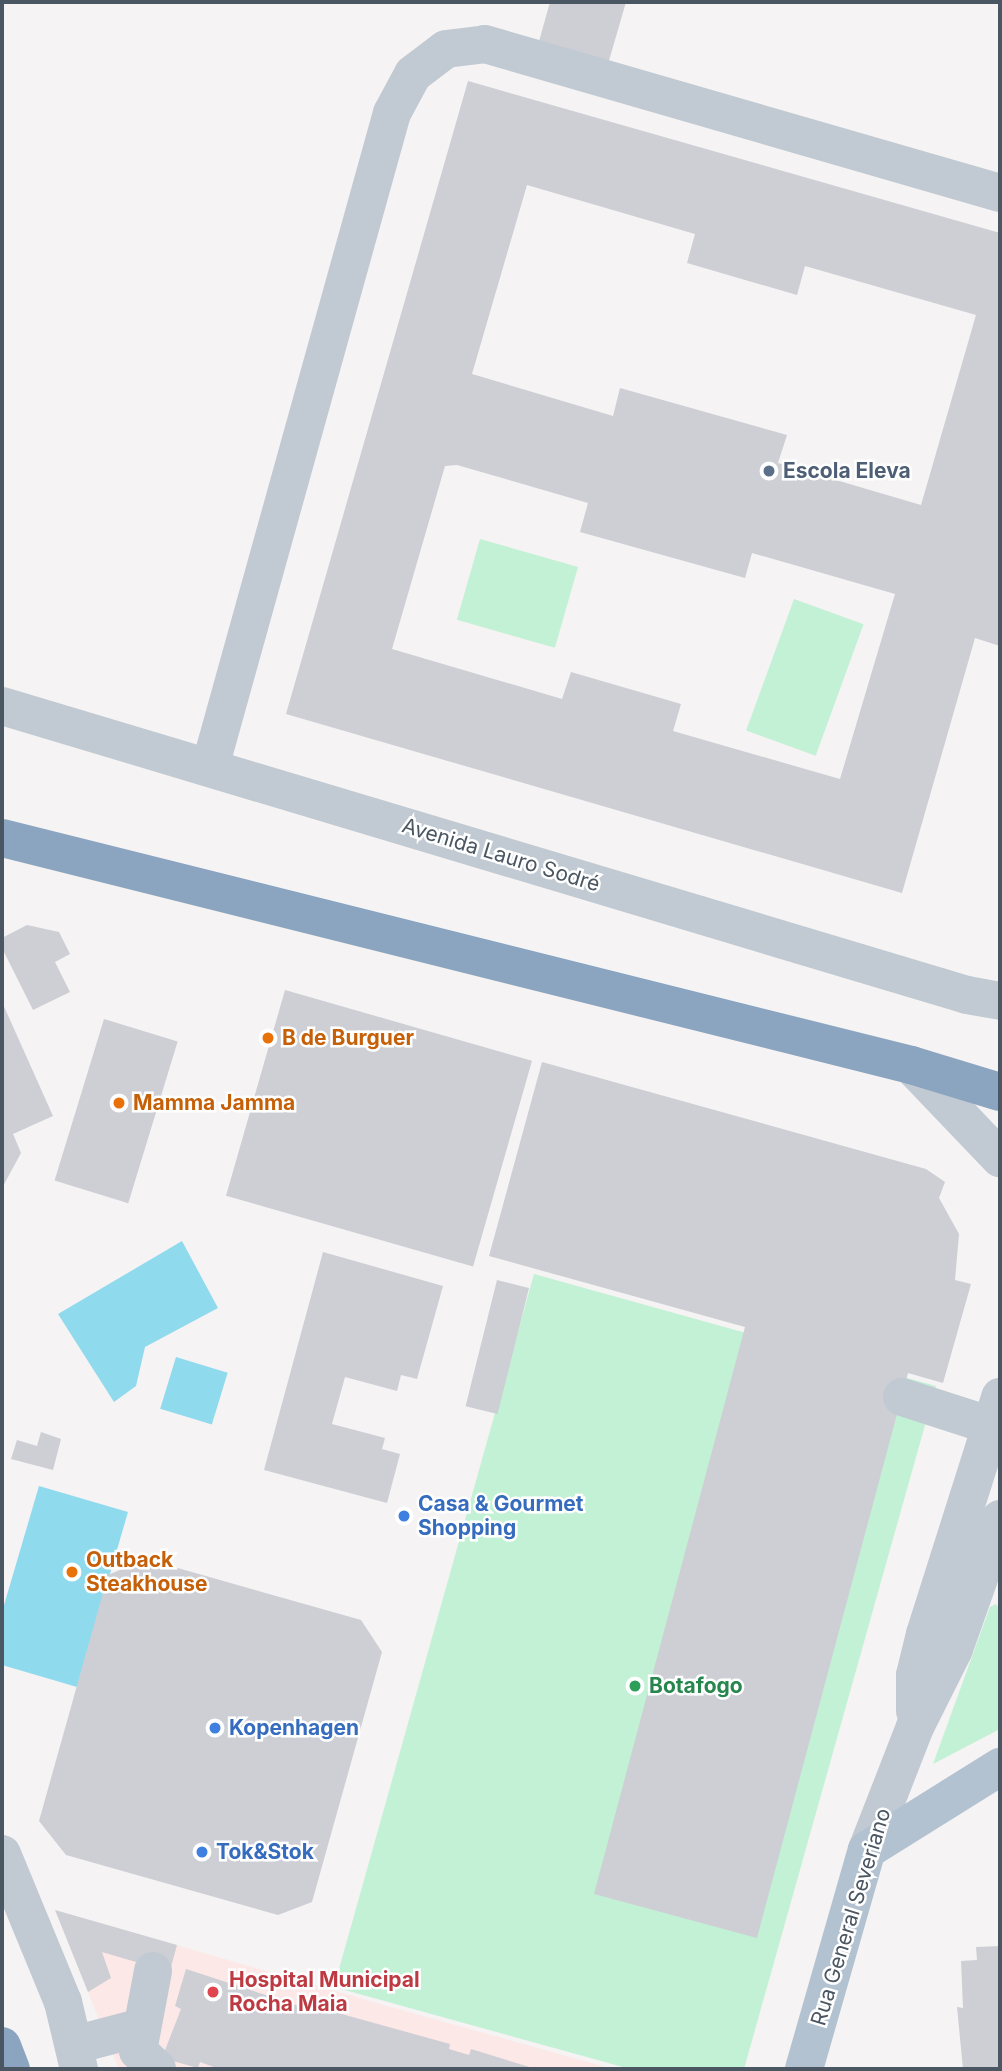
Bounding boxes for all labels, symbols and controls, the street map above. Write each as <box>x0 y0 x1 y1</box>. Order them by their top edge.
place label: Escola Eleva <box>783 458 911 484</box>
marker: Escola Eleva <box>761 463 777 479</box>
street label: Avenida Lauro Sodré <box>399 813 603 897</box>
place label: B de Burguer <box>282 1025 414 1051</box>
marker: B de Burguer <box>260 1030 276 1046</box>
place label: Mamma Jamma <box>133 1090 295 1116</box>
marker: Mamma Jamma <box>111 1095 127 1111</box>
place label: Casa & Gourmet Shopping <box>418 1491 584 1541</box>
marker: Casa & Gourmet Shopping <box>396 1508 412 1524</box>
place label: Outback Steakhouse <box>86 1547 208 1597</box>
marker: Outback Steakhouse <box>64 1564 80 1580</box>
place label: Botafogo <box>649 1673 743 1699</box>
marker: Botafogo <box>627 1678 643 1694</box>
place label: Kopenhagen <box>229 1715 359 1741</box>
marker: Kopenhagen <box>207 1720 223 1736</box>
street label: Rua General Severiano <box>806 1805 896 2029</box>
place label: Tok&Stok <box>216 1839 314 1865</box>
marker: Tok&Stok <box>194 1844 210 1860</box>
place label: Hospital Municipal Rocha Maia <box>229 1967 420 2017</box>
marker: Hospital Municipal Rocha Maia <box>203 1982 223 2002</box>

